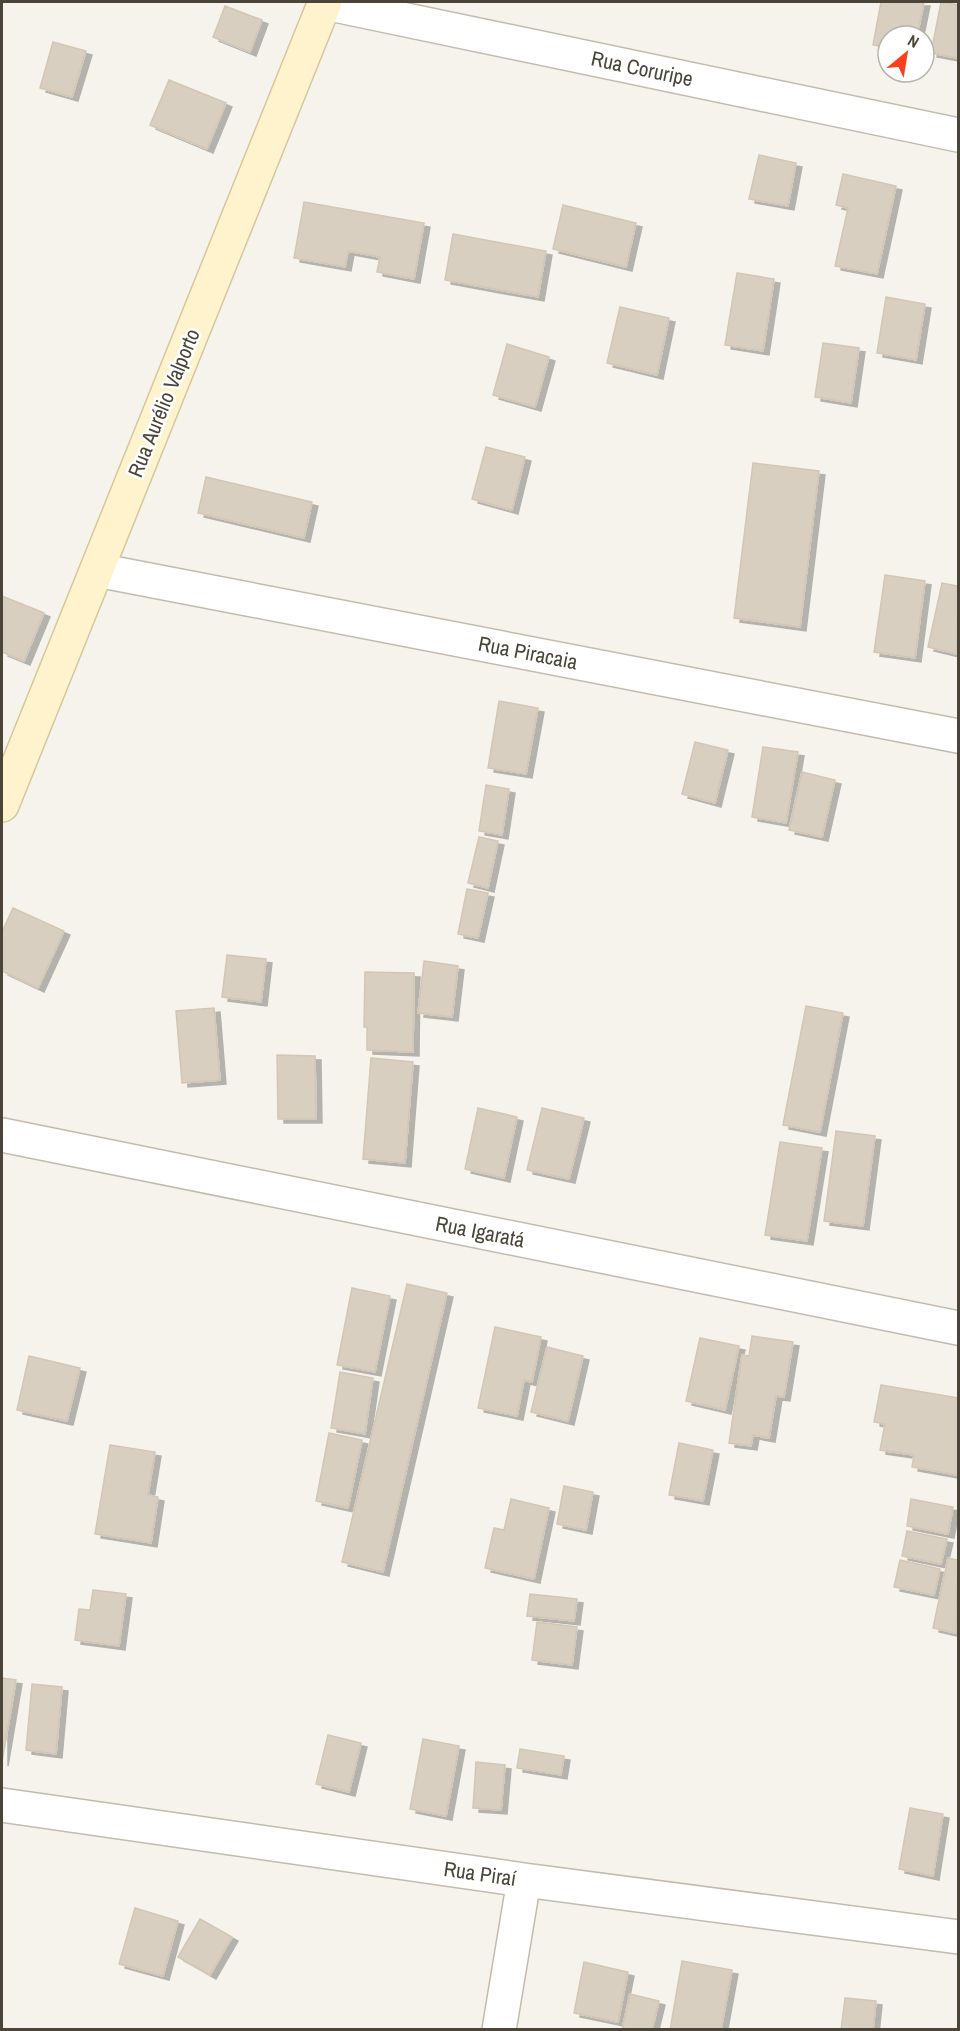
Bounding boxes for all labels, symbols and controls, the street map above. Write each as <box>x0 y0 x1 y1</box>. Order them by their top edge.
north arrow <box>876 24 936 84</box>
text: N <box>904 29 923 53</box>
street label: Rua Coruripe <box>589 44 696 93</box>
street label: Rua Aurélio Valporto <box>121 324 207 481</box>
street label: Rua Piracaia <box>476 629 581 676</box>
street label: Rua Igaratá <box>433 1209 527 1254</box>
street label: Rua Piraí <box>442 1854 518 1893</box>

